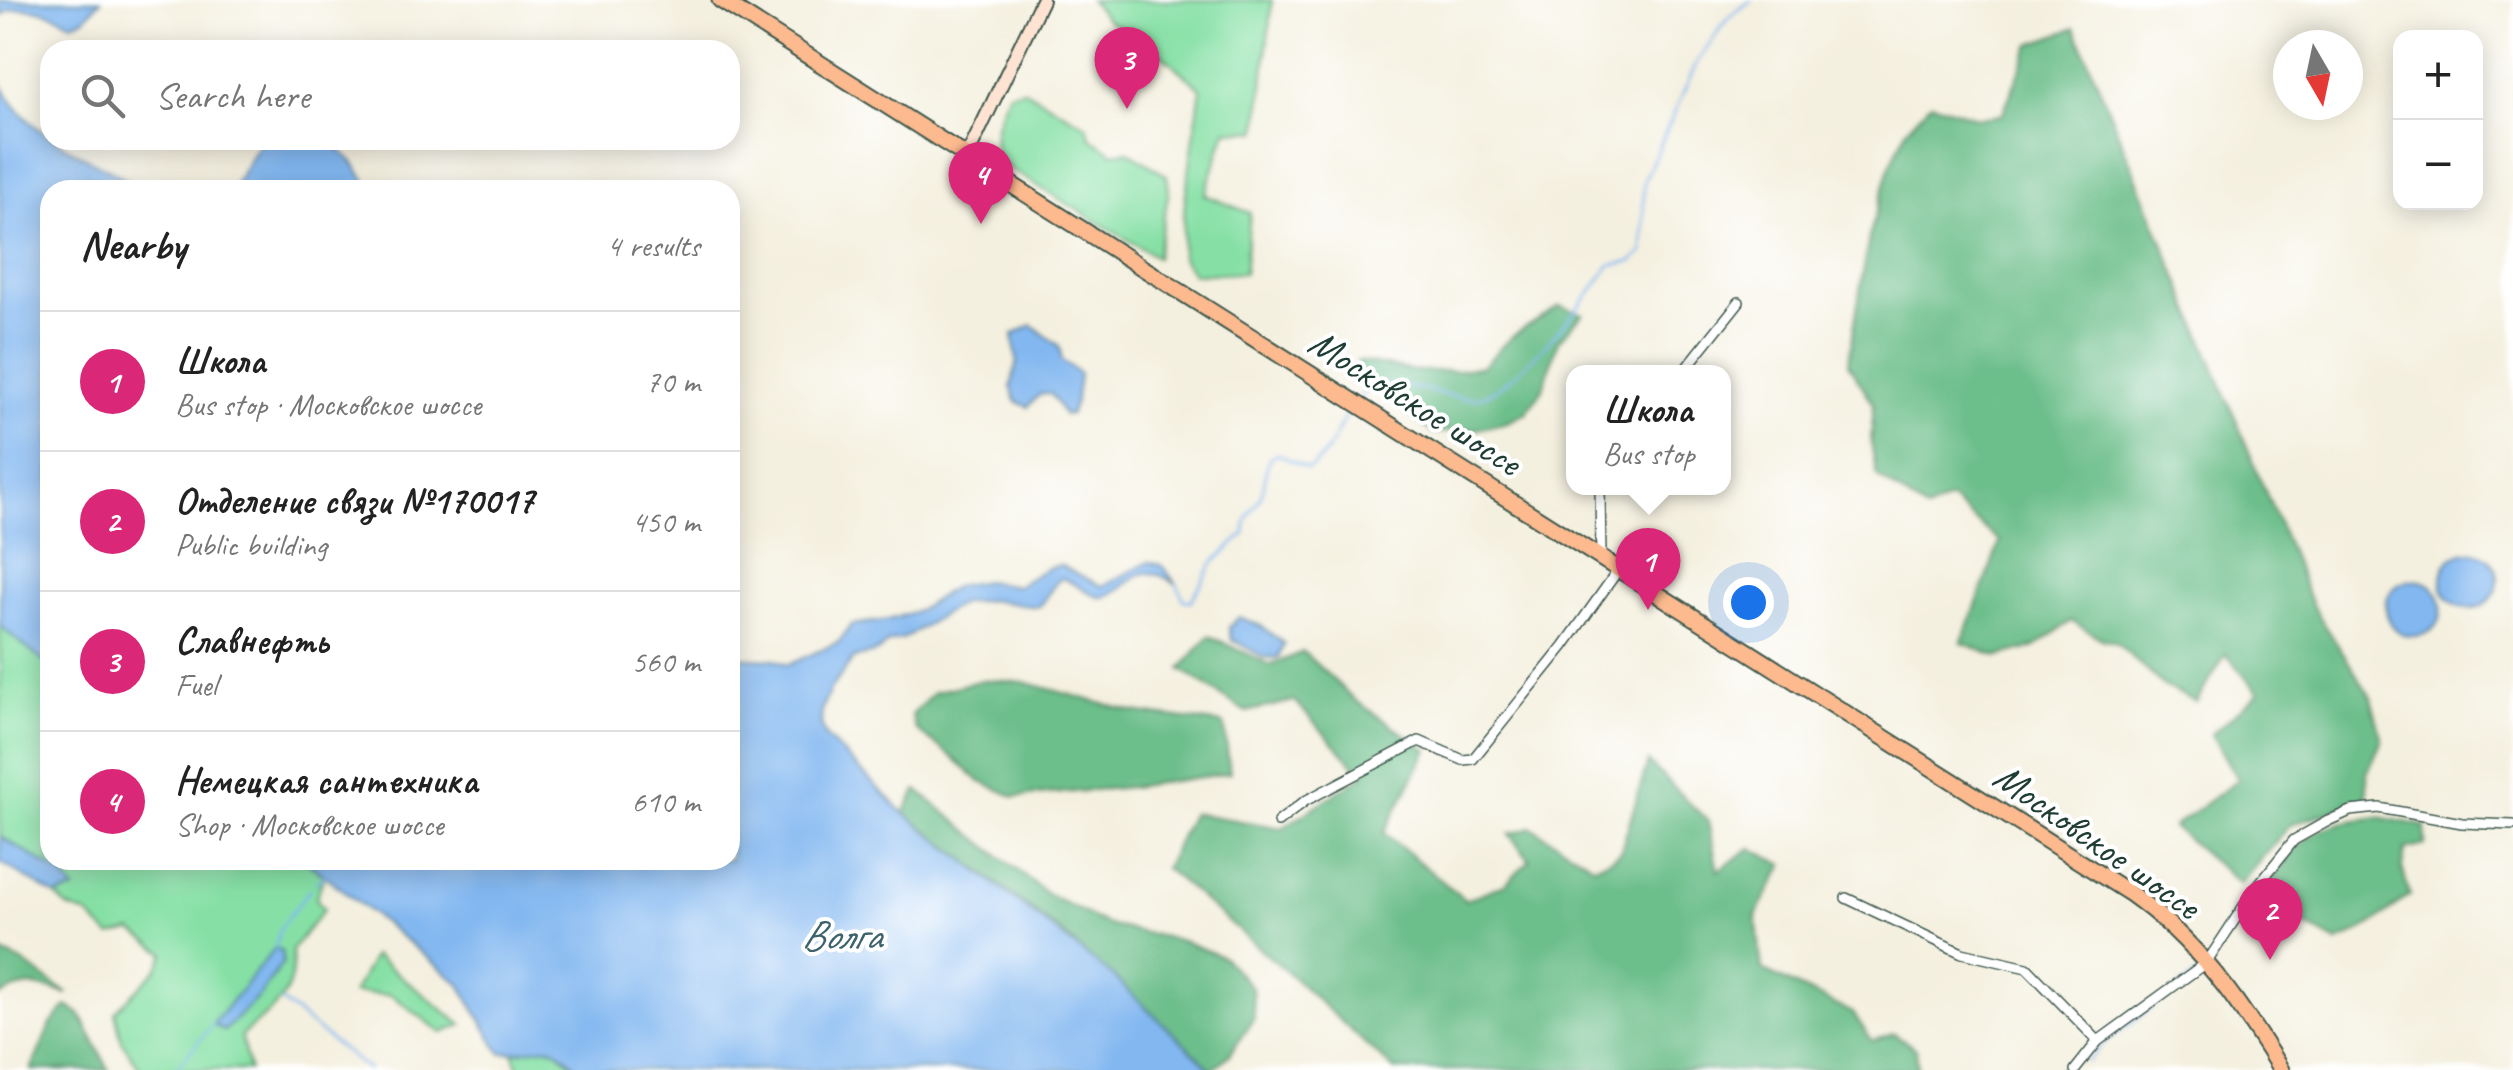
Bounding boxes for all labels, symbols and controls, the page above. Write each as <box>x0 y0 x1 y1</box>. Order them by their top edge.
pin: 3 <box>1094 27 1160 109</box>
north arrow <box>2273 30 2363 120</box>
map controls <box>2393 30 2483 210</box>
button: + <box>2393 30 2483 120</box>
search box <box>40 40 740 150</box>
icon: search <box>75 68 130 123</box>
text: Search here <box>155 72 310 119</box>
button: − <box>2393 120 2483 210</box>
pin: 4 <box>948 142 1014 224</box>
text: Nearby <box>80 219 186 272</box>
text: 4 results <box>606 225 700 266</box>
street label: Московское шоссе <box>1300 317 1533 489</box>
text: Школа <box>175 337 266 384</box>
text: 1 <box>105 361 120 402</box>
text: 70 m <box>646 361 700 402</box>
popup <box>1566 365 1731 495</box>
text: Bus stop · Московское шоссе <box>175 384 481 425</box>
text: Школа <box>1602 386 1693 433</box>
text: Bus stop <box>1602 433 1695 474</box>
text: Отделение связи №170017 <box>175 477 534 524</box>
text: 2 <box>105 501 120 542</box>
text: 450 m <box>631 501 700 542</box>
text: Public building <box>175 524 327 565</box>
pin: 1 <box>1616 528 1680 610</box>
your location <box>1723 577 1774 628</box>
text: Славнефть <box>175 617 328 664</box>
text: 3 <box>105 641 120 682</box>
text: 560 m <box>631 641 700 682</box>
text: Fuel <box>175 664 217 705</box>
street label: Московское шоссе <box>1984 751 2212 932</box>
text: Немецкая сантехника <box>175 757 478 804</box>
text: 4 <box>105 781 120 822</box>
text: 610 m <box>631 781 700 822</box>
text: Shop · Московское шоссе <box>175 804 444 845</box>
pin: 2 <box>2238 878 2302 960</box>
water label: Волга <box>801 909 885 962</box>

